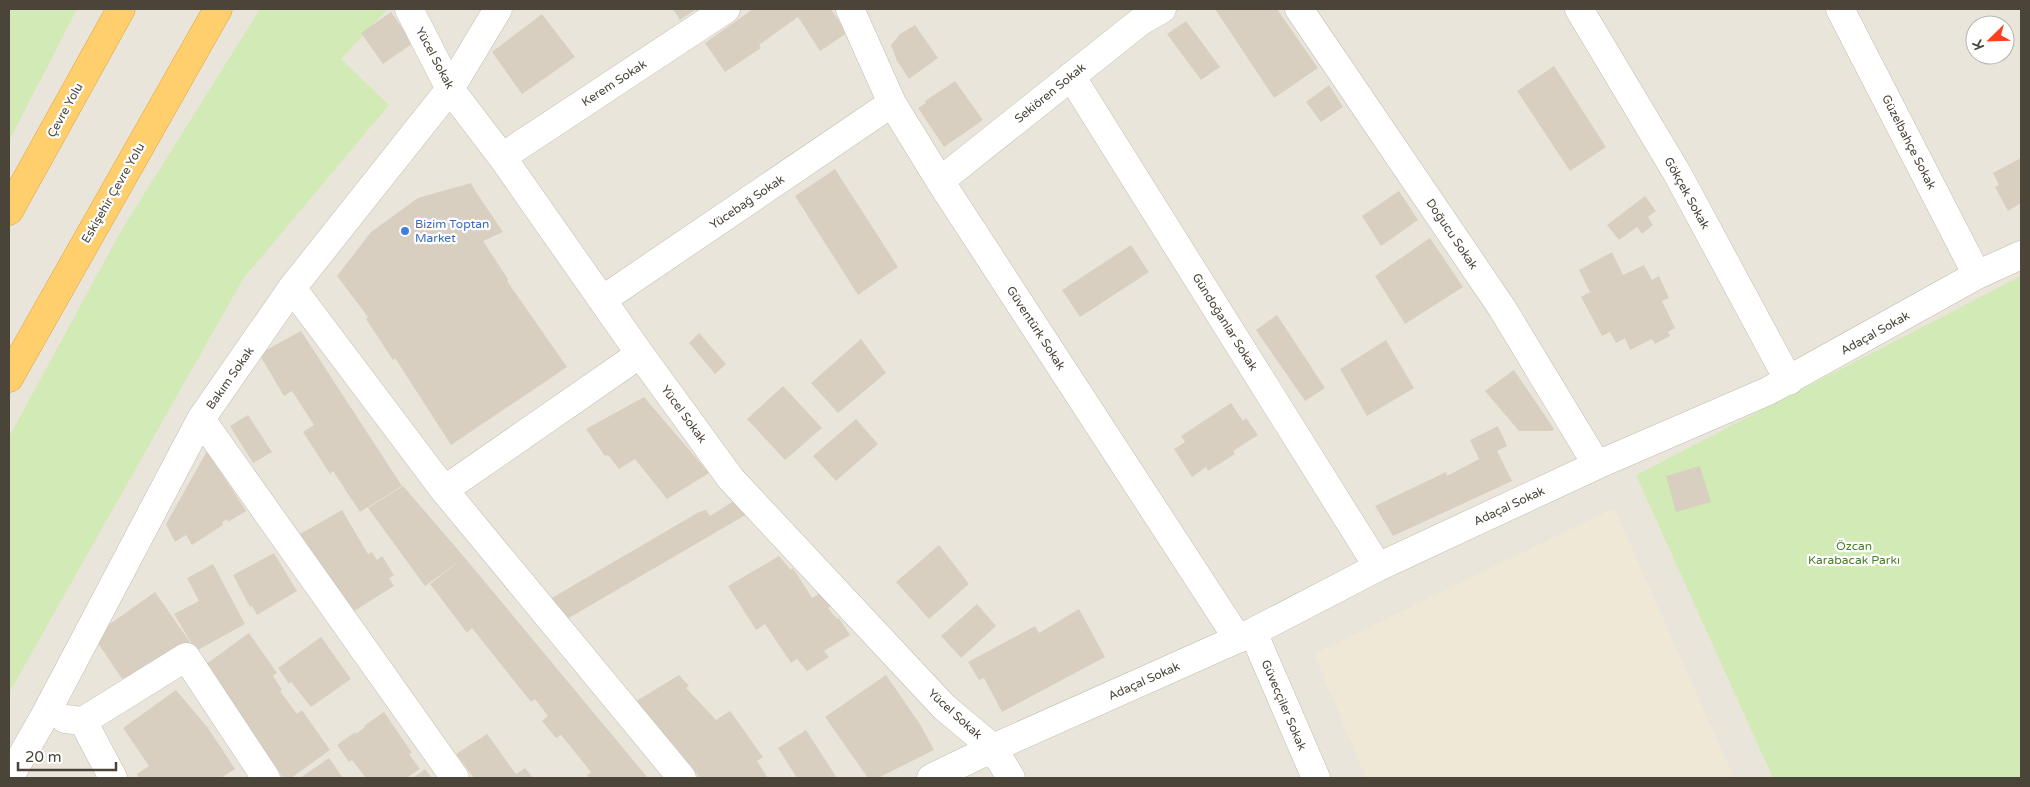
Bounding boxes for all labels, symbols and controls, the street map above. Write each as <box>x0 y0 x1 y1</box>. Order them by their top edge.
north arrow <box>1965 15 2015 65</box>
street label: Yücel Sokak <box>413 25 457 92</box>
text: K <box>1969 37 1988 53</box>
street label: Kerem Sokak <box>579 57 649 109</box>
street label: Sekiören Sokak <box>1012 60 1089 126</box>
street label: Çevre Yolu <box>44 80 86 140</box>
street label: Güzelbahçe Sokak <box>1879 92 1939 192</box>
street label: Eskişehir Çevre Yolu <box>79 140 147 246</box>
street label: Gökçek Sokak <box>1661 155 1713 232</box>
street label: Yücebağ Sokak <box>707 172 787 232</box>
street label: Doğucu Sokak <box>1423 196 1481 272</box>
place label: Bizim Toptan Market <box>415 217 489 245</box>
marker: Bizim Toptan Market <box>399 225 411 237</box>
street label: Gündoğanlar Sokak <box>1189 271 1261 374</box>
street label: Güventürk Sokak <box>1004 283 1069 373</box>
street label: Adaçal Sokak <box>1838 308 1912 358</box>
street label: Bakım Sokak <box>203 344 257 412</box>
street label: Yücel Sokak <box>658 382 710 446</box>
street label: Adaçal Sokak <box>1471 483 1547 529</box>
park label: Özcan Karabacak Parkı <box>1808 539 1900 567</box>
street label: Güvecçiler Sokak <box>1259 658 1310 753</box>
street label: Adaçal Sokak <box>1106 659 1182 703</box>
street label: Yücel Sokak <box>925 686 985 742</box>
scale bar <box>18 740 115 772</box>
text: 20 m <box>25 748 62 766</box>

